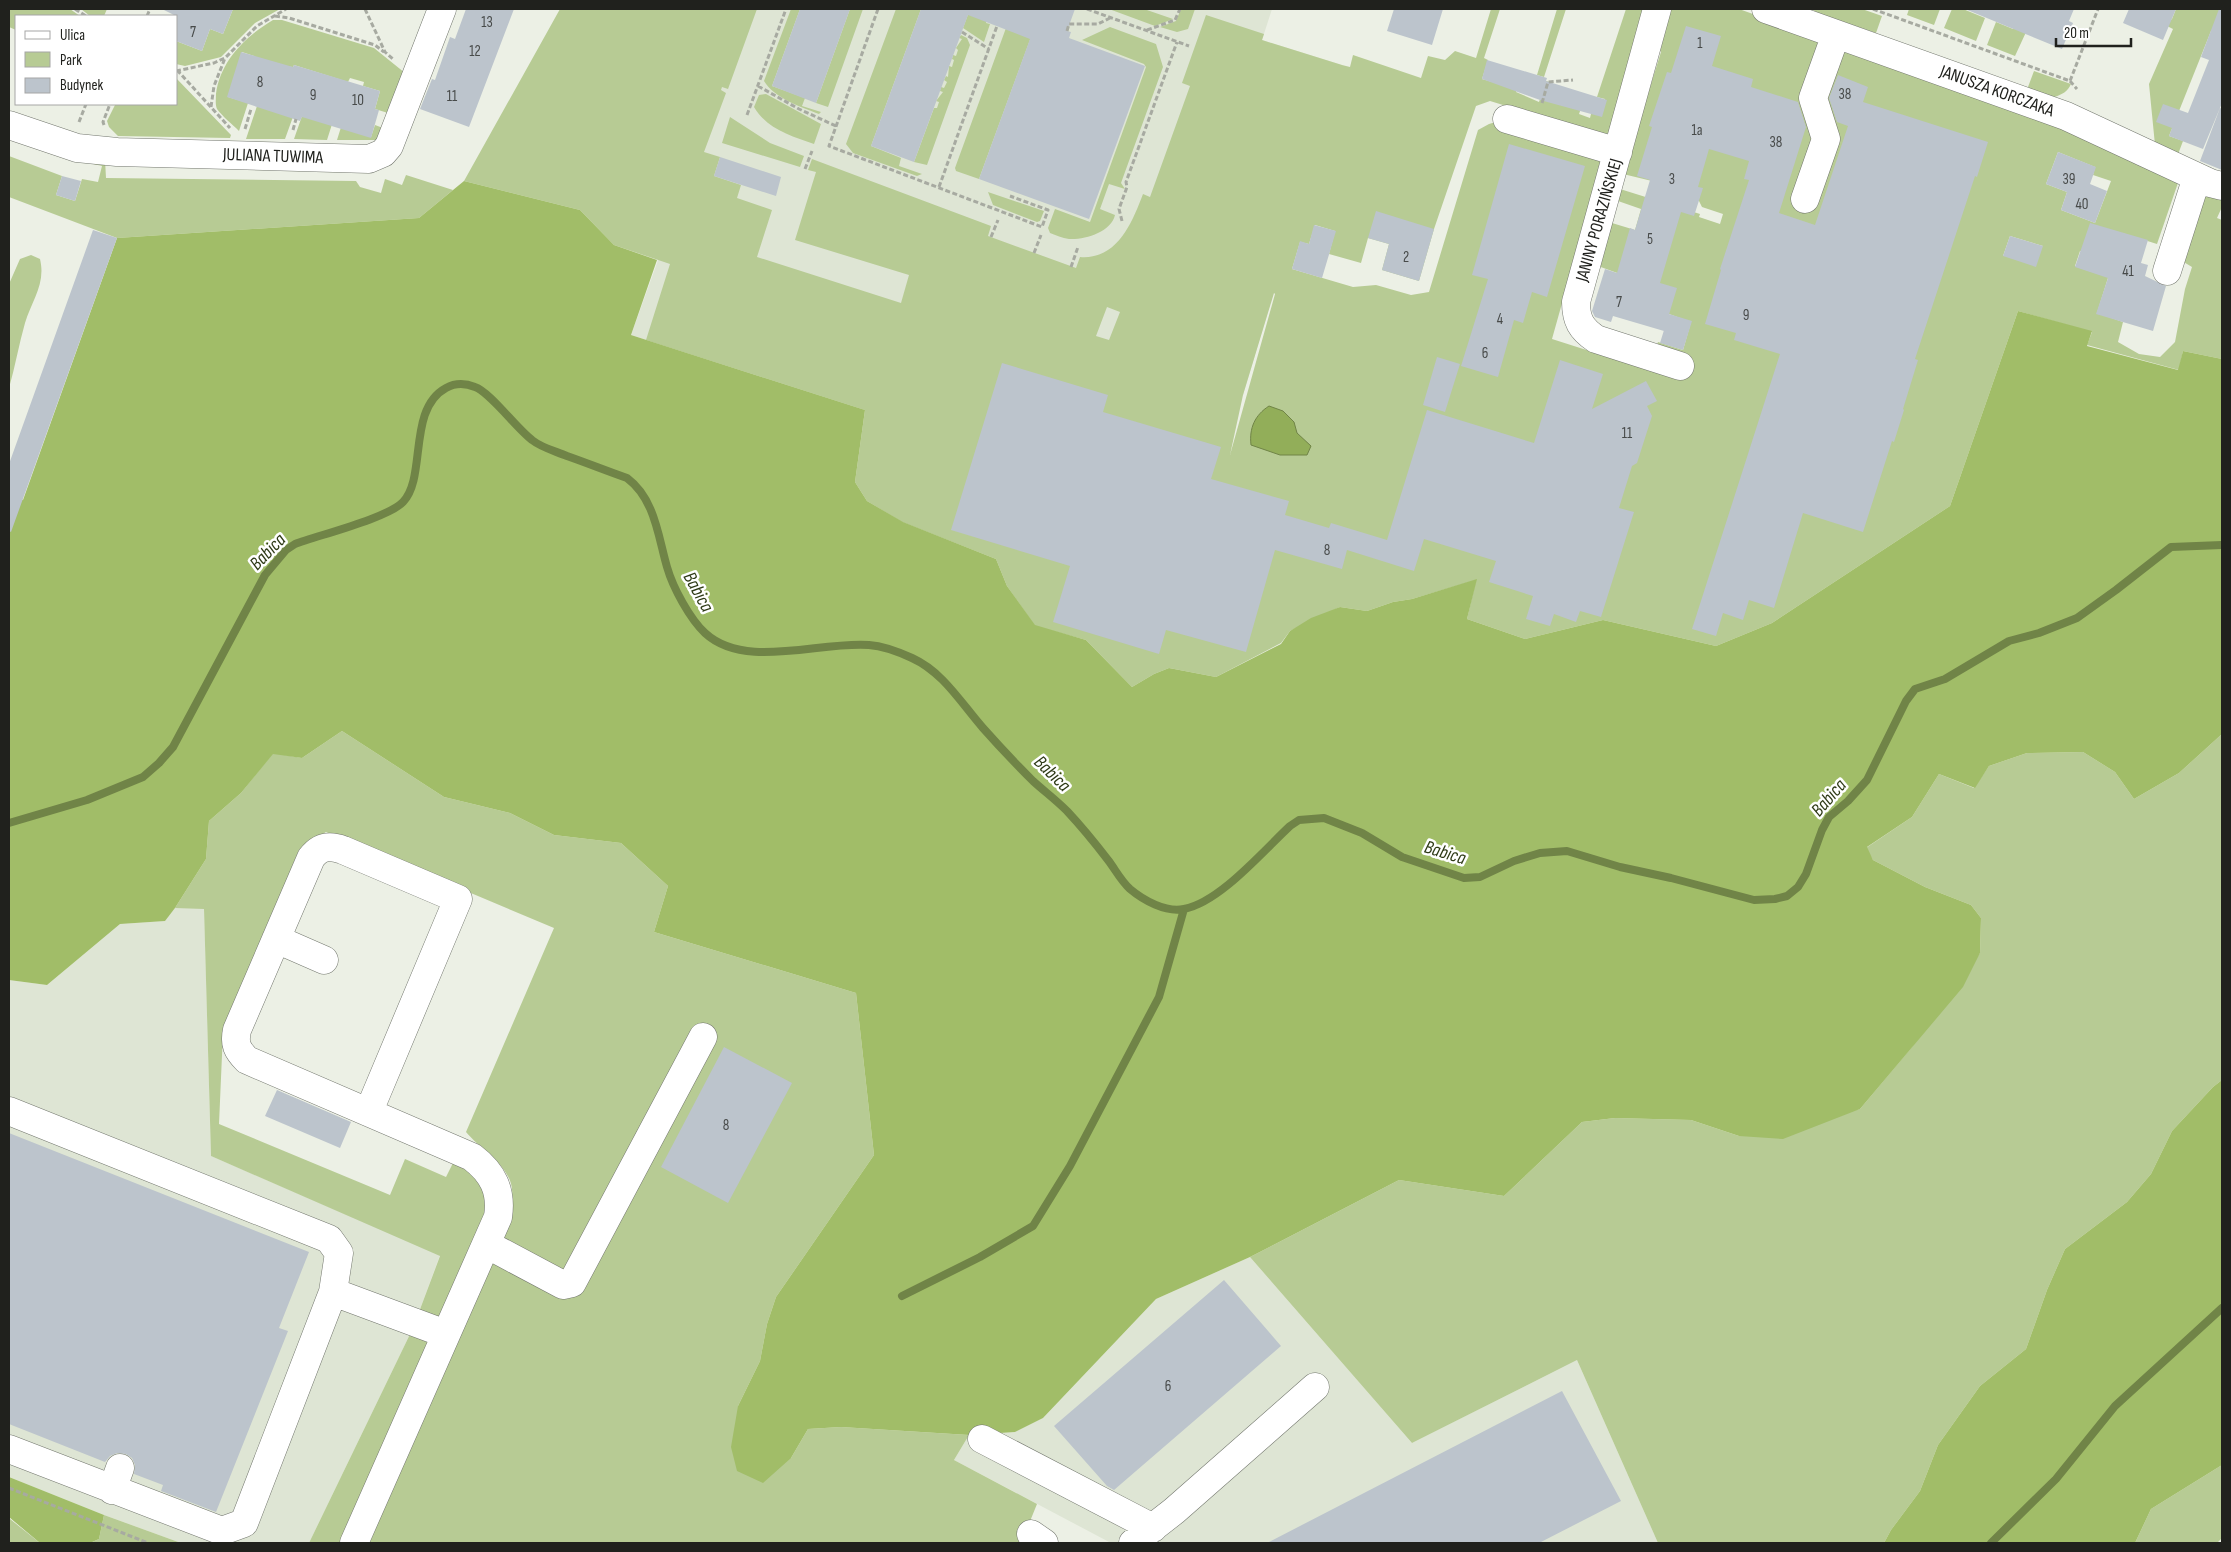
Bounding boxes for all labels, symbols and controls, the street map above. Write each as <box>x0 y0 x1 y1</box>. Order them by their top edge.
house number: 13 <box>481 13 493 32</box>
legend <box>15 15 178 105</box>
scale bar <box>2056 15 2131 47</box>
house number: 7 <box>190 23 196 42</box>
text: 20 m <box>2064 24 2089 43</box>
text: Ulica <box>60 26 85 45</box>
house number: 1 <box>1697 34 1703 53</box>
house number: 12 <box>469 42 481 61</box>
text: Park <box>60 51 82 70</box>
street label: JANUSZA KORCZAKA <box>1936 60 2057 121</box>
house number: 8 <box>257 73 263 92</box>
text: Budynek <box>60 76 103 95</box>
house number: 38 <box>1839 85 1851 104</box>
house number: 9 <box>310 86 316 105</box>
house number: 11 <box>447 87 458 106</box>
house number: 10 <box>352 91 364 110</box>
house number: 1a <box>1691 121 1703 140</box>
house number: 38 <box>1770 133 1782 152</box>
street label: JULIANA TUWIMA <box>222 144 324 168</box>
street label: JANINY PORAZIŃSKIEJ <box>1571 156 1627 285</box>
house number: 3 <box>1669 170 1675 189</box>
house number: 39 <box>2063 170 2075 189</box>
house number: 40 <box>2076 195 2088 214</box>
house number: 5 <box>1647 230 1653 249</box>
house number: 2 <box>1403 248 1409 267</box>
house number: 41 <box>2122 262 2135 281</box>
house number: 7 <box>1616 293 1622 312</box>
house number: 9 <box>1743 306 1749 325</box>
house number: 4 <box>1497 310 1503 329</box>
house number: 6 <box>1482 344 1488 363</box>
house number: 11 <box>1622 424 1633 443</box>
water label: Babica <box>245 529 291 575</box>
house number: 8 <box>1324 541 1330 560</box>
water label: Babica <box>678 568 718 616</box>
water label: Babica <box>1029 751 1075 797</box>
water label: Babica <box>1806 774 1852 821</box>
water label: Babica <box>1421 836 1469 870</box>
house number: 8 <box>723 1116 729 1135</box>
house number: 6 <box>1165 1377 1171 1396</box>

